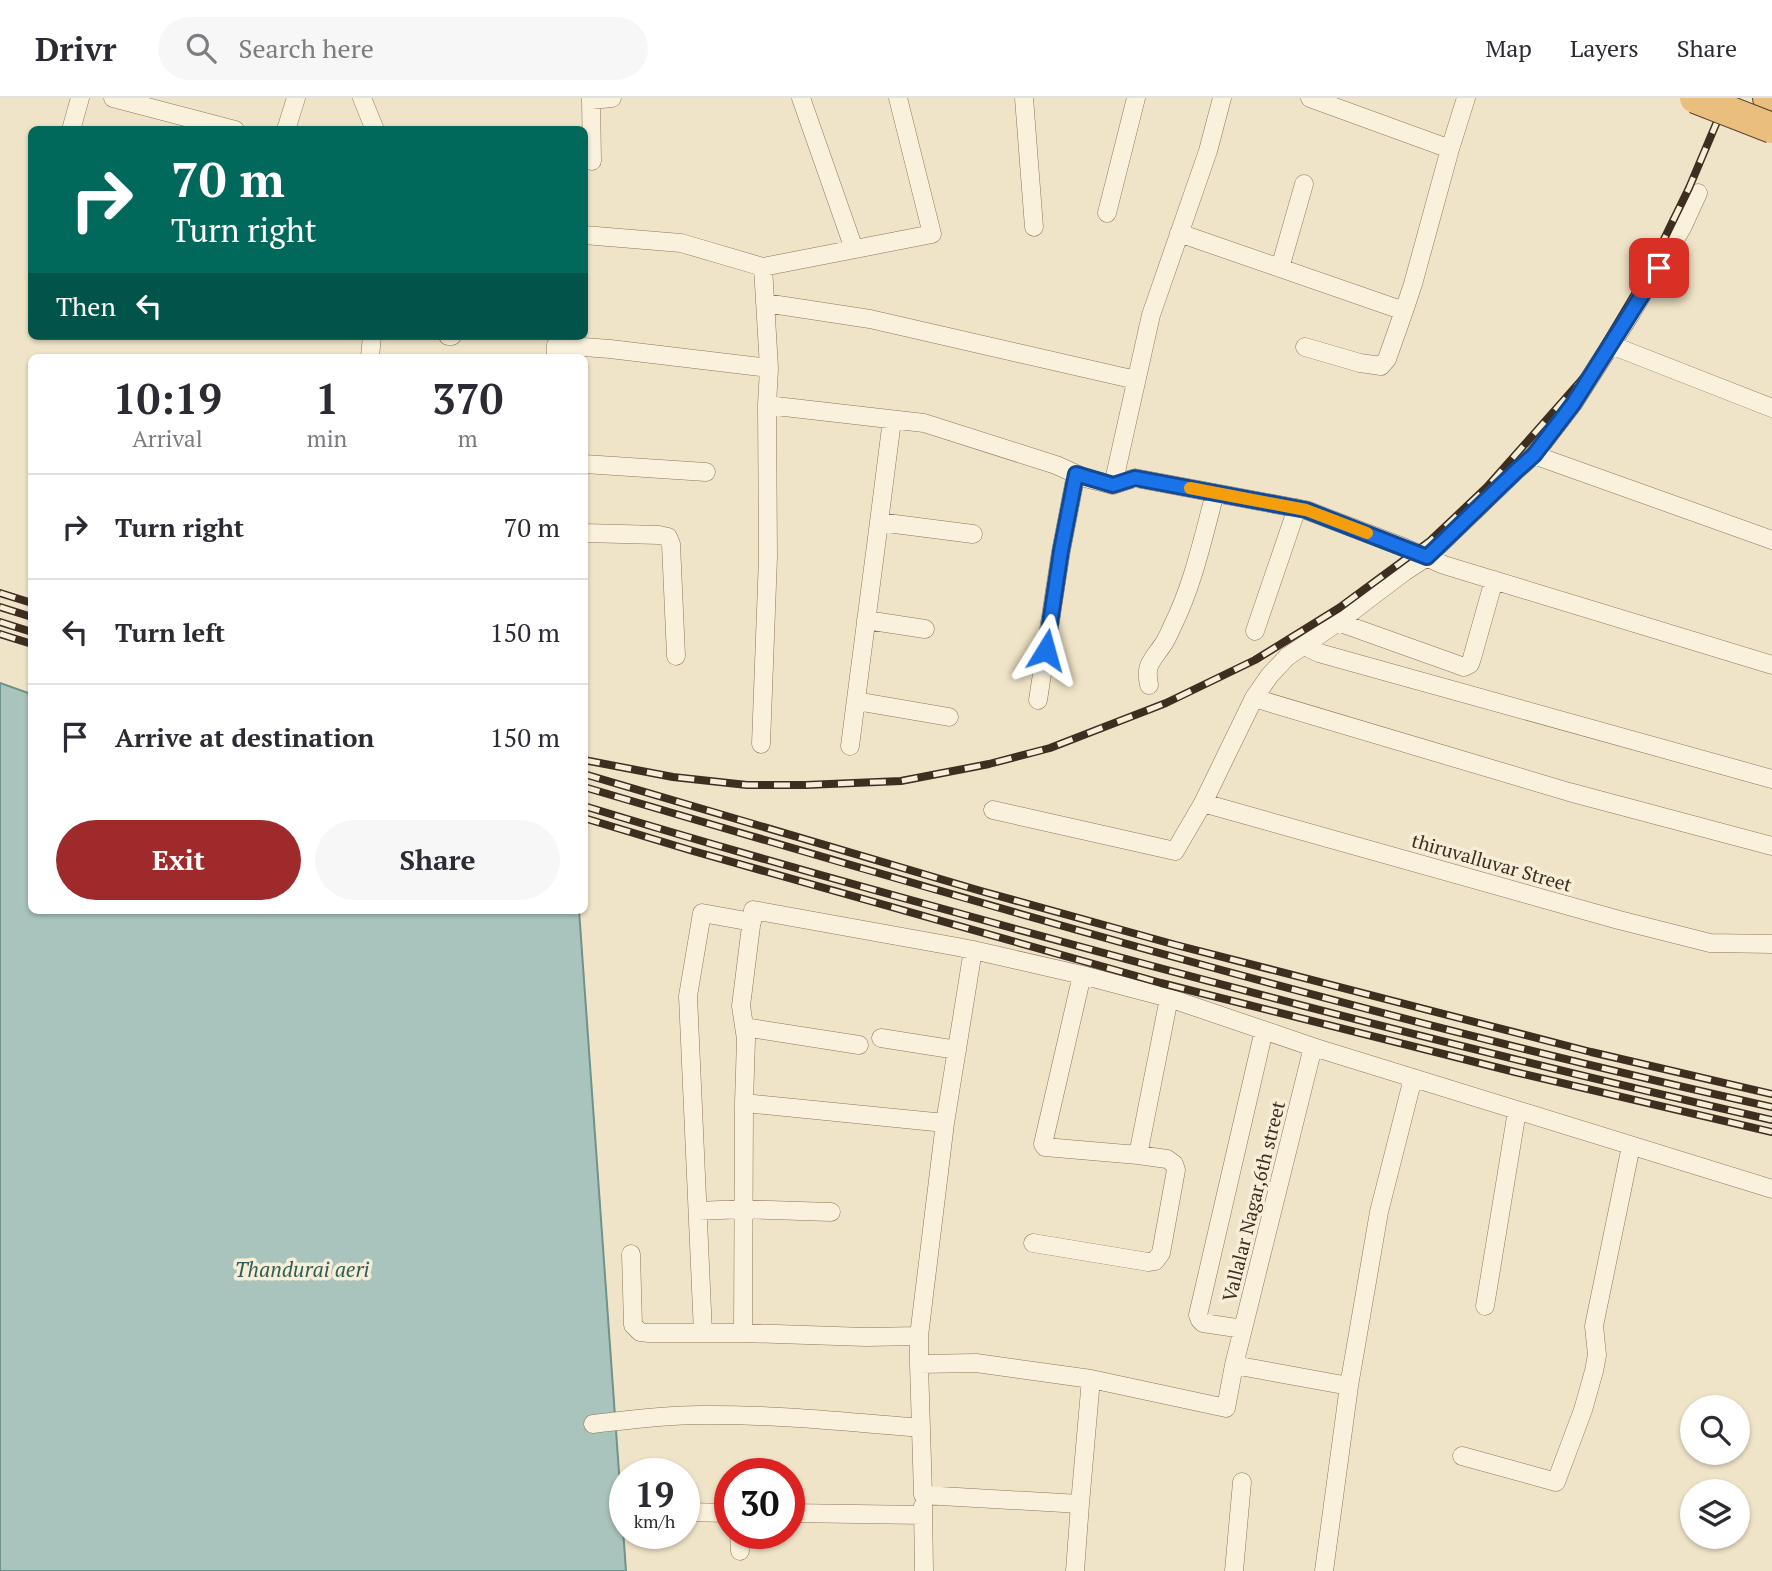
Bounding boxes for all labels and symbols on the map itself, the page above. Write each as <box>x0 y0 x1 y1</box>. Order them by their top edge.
pin <box>1629 238 1689 298</box>
position arrow <box>1009 613 1083 687</box>
street label: thiruvalluvar Street <box>1409 827 1575 897</box>
street label: Vallalar Nagar,6th street <box>1216 1098 1290 1304</box>
water label: Thandurai aeri <box>235 1255 369 1283</box>
speed limit sign: 30 <box>714 1458 805 1549</box>

